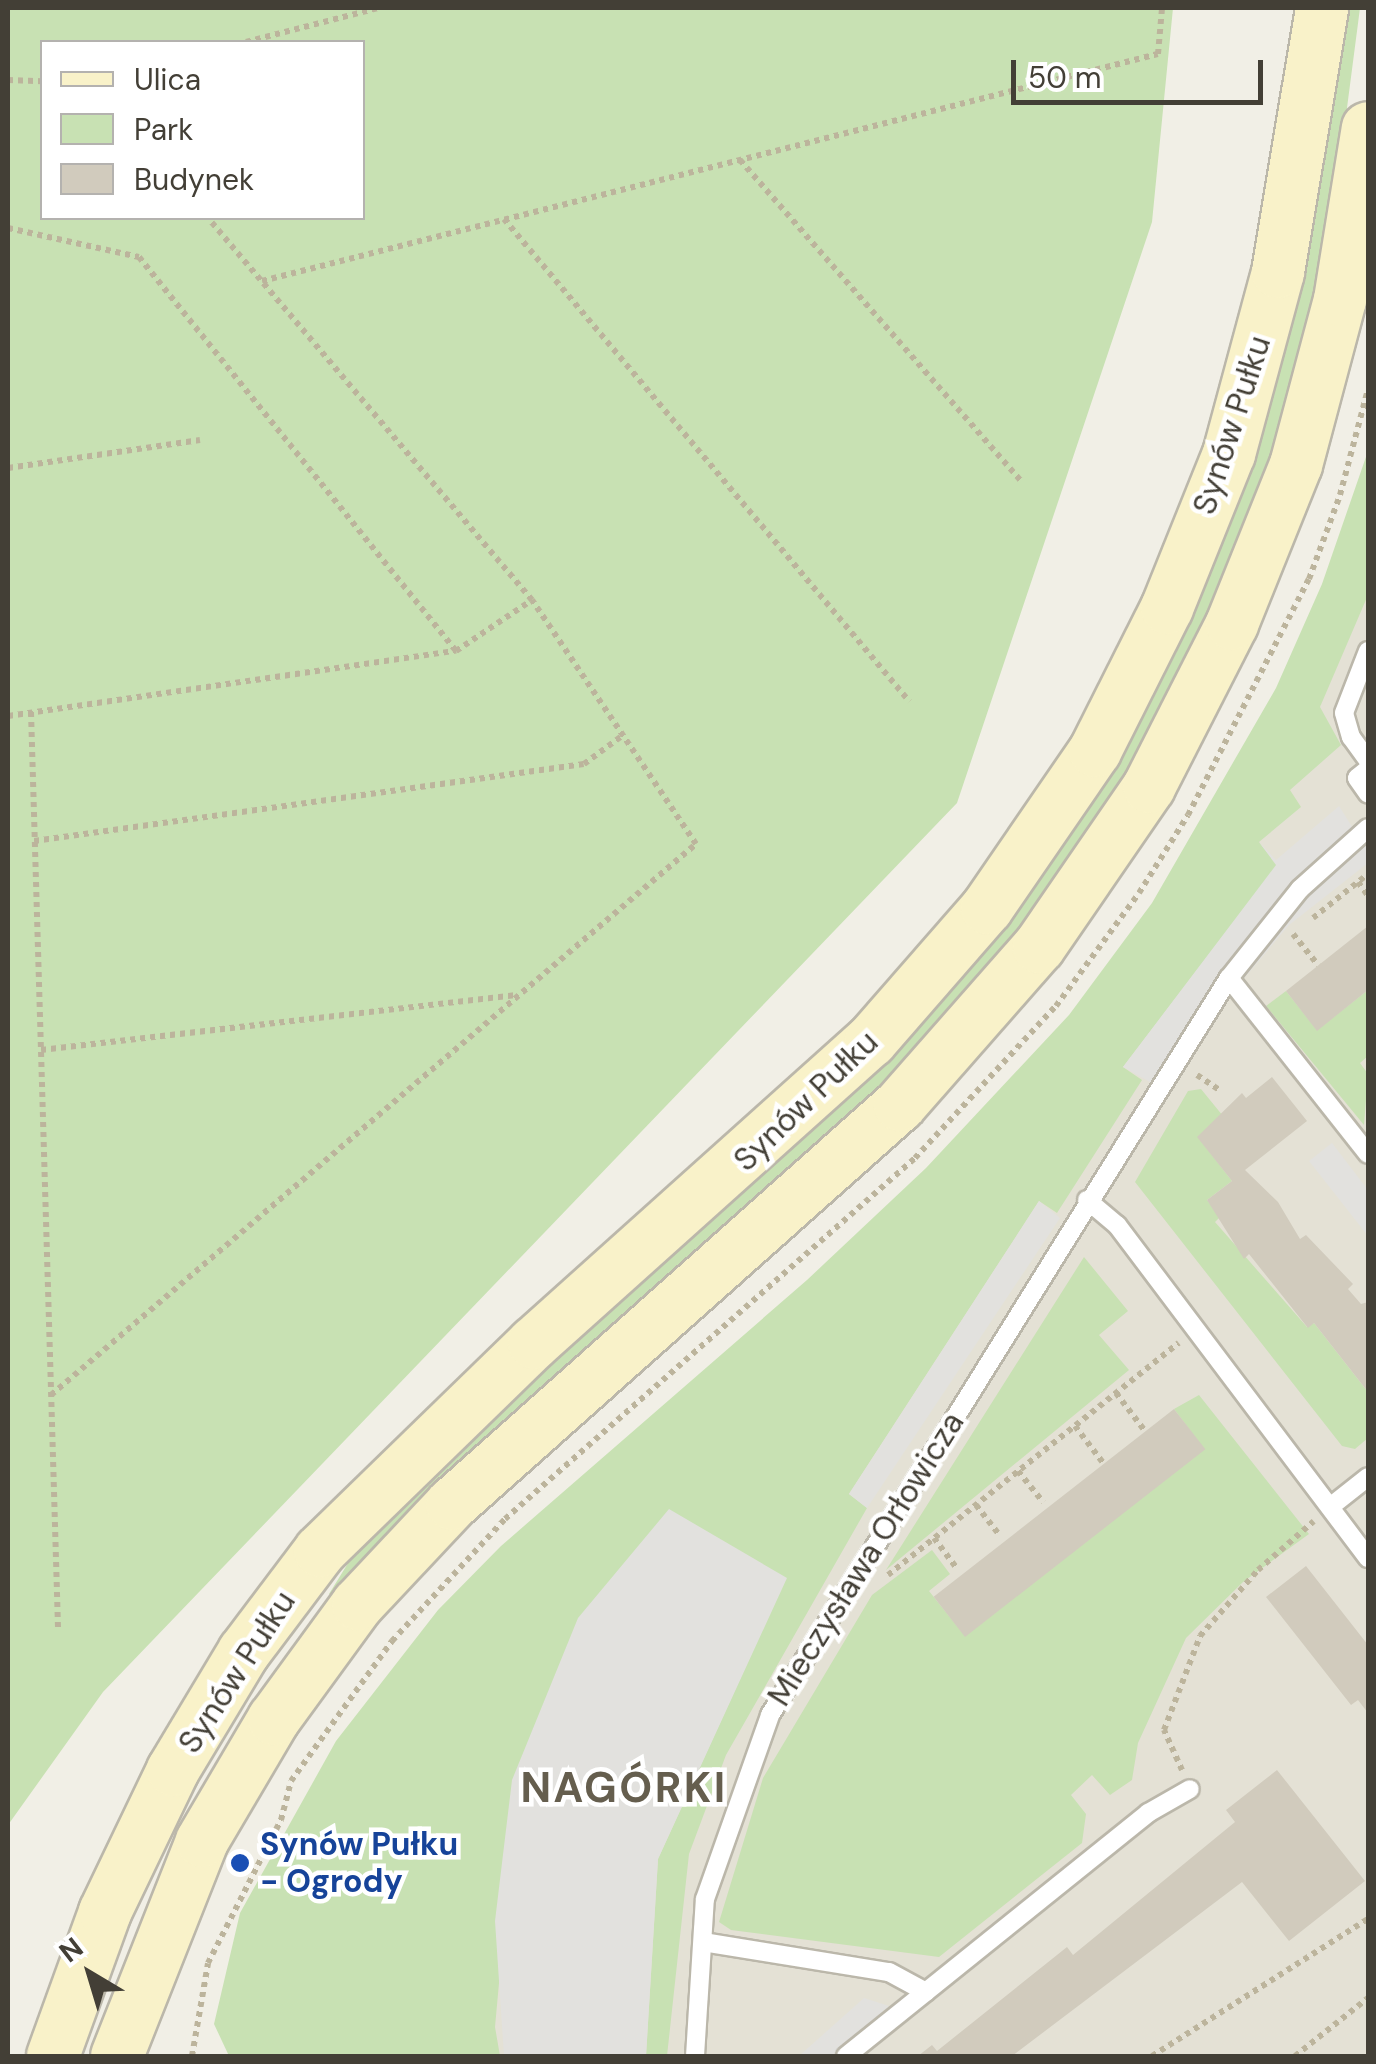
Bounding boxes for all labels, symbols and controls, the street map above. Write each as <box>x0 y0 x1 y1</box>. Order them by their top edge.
legend <box>40 40 365 220</box>
scale bar <box>1016 40 1268 102</box>
text: 50 m <box>1028 58 1102 97</box>
text: Ulica <box>134 60 201 99</box>
text: Park <box>134 110 193 149</box>
text: Budynek <box>134 160 254 199</box>
street label: Synów Pułku <box>1185 331 1279 519</box>
street label: Synów Pułku <box>726 1023 886 1179</box>
street label: Mieczysława Orłowicza <box>760 1405 972 1713</box>
street label: Synów Pułku <box>170 1584 304 1760</box>
district label: NAGÓRKI <box>520 1763 728 1813</box>
place label: Synów Pułku - Ogrody <box>260 1826 458 1901</box>
marker: Synów Pułku - Ogrody <box>229 1852 251 1874</box>
north arrow <box>40 1924 140 2024</box>
text: N <box>52 1929 91 1971</box>

